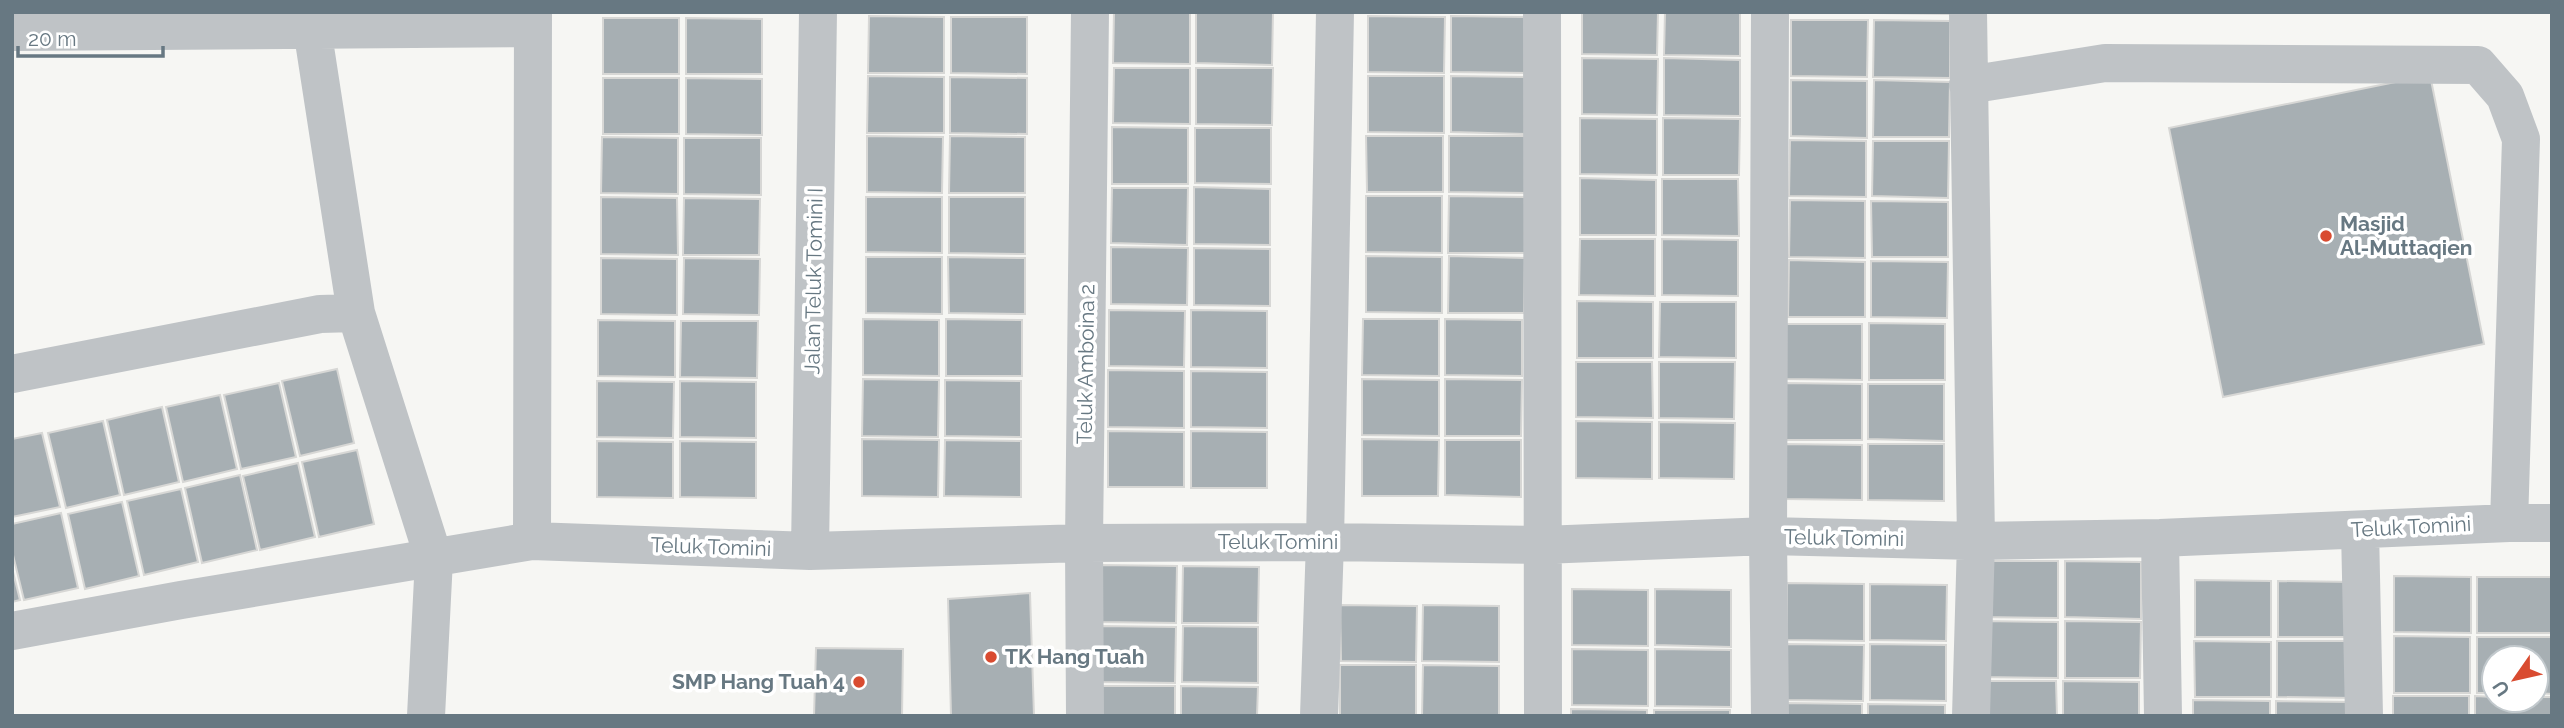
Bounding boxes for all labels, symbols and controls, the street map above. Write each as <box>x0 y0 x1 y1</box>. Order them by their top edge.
scale bar <box>18 14 163 58</box>
text: 20 m <box>28 26 76 51</box>
street label: Jalan Teluk Tomini I <box>799 187 828 374</box>
place label: Masjid Al-Muttaqien <box>2340 211 2472 260</box>
marker: Masjid Al-Muttaqien <box>2318 228 2334 244</box>
street label: Teluk Amboina 2 <box>1072 284 1099 444</box>
street label: Teluk Tomini <box>2350 511 2472 542</box>
street label: Teluk Tomini <box>1784 524 1904 551</box>
street label: Teluk Tomini <box>1218 529 1338 554</box>
street label: Teluk Tomini <box>650 532 772 561</box>
place label: TK Hang Tuah <box>1005 644 1144 669</box>
north arrow <box>2480 644 2550 714</box>
marker: TK Hang Tuah <box>983 649 999 665</box>
place label: SMP Hang Tuah 4 <box>672 669 845 694</box>
marker: SMP Hang Tuah 4 <box>851 674 867 690</box>
text: U <box>2488 676 2514 701</box>

